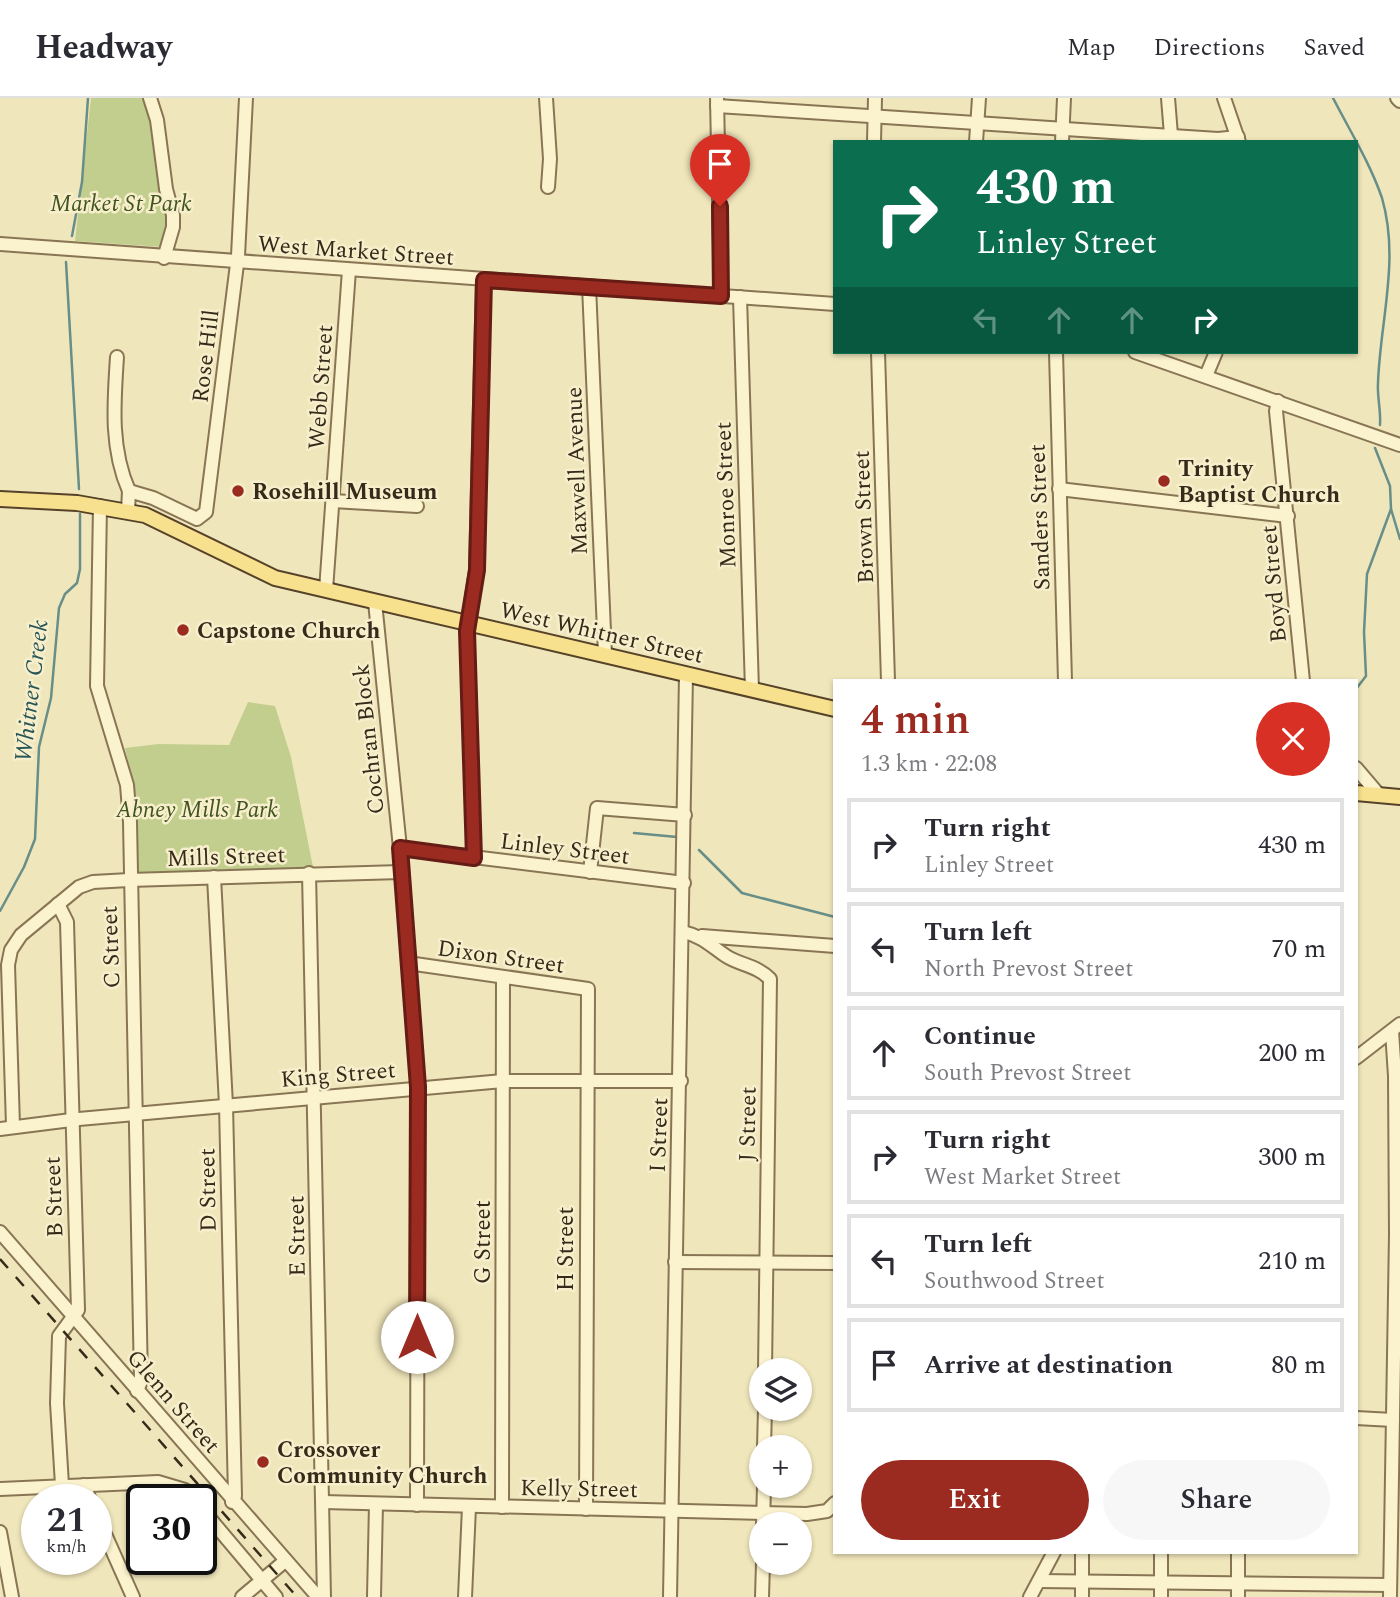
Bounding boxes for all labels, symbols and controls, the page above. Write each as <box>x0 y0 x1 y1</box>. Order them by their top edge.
text: Headway <box>35 23 172 73</box>
text: Map <box>1067 30 1115 66</box>
text: Directions <box>1153 30 1265 66</box>
text: Saved <box>1303 30 1365 66</box>
pin <box>690 134 750 206</box>
icon: arrive <box>701 145 739 183</box>
text: 430 m <box>976 151 1115 226</box>
icon: right <box>861 168 952 259</box>
park label: Market St Park <box>50 187 192 222</box>
text: Linley Street <box>976 219 1157 268</box>
street label: West Market Street <box>256 227 455 276</box>
icon: left <box>967 301 1005 339</box>
icon: ahead <box>1040 301 1078 339</box>
icon: ahead <box>1113 301 1151 339</box>
icon: right <box>1186 301 1224 339</box>
street label: Rose Hill <box>183 308 230 405</box>
street label: Webb Street <box>300 324 343 451</box>
street label: Maxwell Avenue <box>557 386 598 556</box>
street label: Monroe Street <box>706 421 747 569</box>
street label: Sanders Street <box>1020 443 1061 591</box>
street label: Brown Street <box>845 450 884 584</box>
place label: Trinity Baptist Church <box>1178 452 1340 513</box>
marker: Trinity Baptist Church <box>1156 473 1172 489</box>
place label: Rosehill Museum <box>252 475 438 510</box>
marker: Rosehill Museum <box>230 483 246 499</box>
street label: Boyd Street <box>1252 524 1297 644</box>
street label: West Whitner Street <box>496 593 707 674</box>
place label: Capstone Church <box>197 614 381 649</box>
water label: Whitner Creek <box>5 618 59 764</box>
marker: Capstone Church <box>175 622 191 638</box>
street label: Cochran Block <box>344 662 395 816</box>
text: 4 min <box>861 689 970 752</box>
button: close <box>1256 702 1330 776</box>
text: 1.3 km · 22:08 <box>861 747 997 782</box>
park label: Abney Mills Park <box>115 793 278 828</box>
text: Turn right <box>924 808 1051 848</box>
street label: Linley Street <box>498 824 632 875</box>
text: 430 m <box>1258 825 1326 865</box>
icon: right <box>865 826 903 864</box>
street label: Mills Street <box>166 838 286 877</box>
text: Linley Street <box>924 848 1054 883</box>
street label: C Street <box>93 905 130 989</box>
text: Turn left <box>924 912 1032 952</box>
text: 70 m <box>1271 929 1326 969</box>
icon: left <box>865 930 903 968</box>
street label: Dixon Street <box>435 931 567 984</box>
text: North Prevost Street <box>924 952 1133 987</box>
text: Continue <box>924 1016 1036 1056</box>
text: 200 m <box>1258 1033 1326 1073</box>
icon: ahead <box>865 1034 903 1072</box>
street label: King Street <box>279 1053 397 1098</box>
text: South Prevost Street <box>924 1056 1131 1091</box>
street label: J Street <box>730 1086 767 1162</box>
street label: I Street <box>641 1097 678 1173</box>
text: Turn right <box>924 1120 1051 1160</box>
text: 300 m <box>1258 1137 1326 1177</box>
icon: right <box>865 1138 903 1176</box>
street label: D Street <box>190 1148 227 1232</box>
street label: B Street <box>36 1156 73 1238</box>
text: West Market Street <box>924 1160 1121 1195</box>
street label: E Street <box>279 1195 316 1277</box>
street label: G Street <box>466 1200 501 1284</box>
street label: H Street <box>549 1207 584 1291</box>
text: Turn left <box>924 1224 1032 1264</box>
text: 210 m <box>1258 1241 1326 1281</box>
icon: left <box>865 1242 903 1280</box>
text: Southwood Street <box>924 1264 1105 1299</box>
position arrow <box>380 1300 454 1374</box>
street label: Glenn Street <box>118 1342 228 1462</box>
text: Arrive at destination <box>924 1345 1173 1385</box>
text: 80 m <box>1271 1345 1326 1385</box>
icon: arrive <box>865 1346 903 1384</box>
map controls <box>749 1358 812 1575</box>
button: layers <box>749 1358 812 1421</box>
place label: Crossover Community Church <box>277 1433 487 1494</box>
button: + <box>749 1435 812 1498</box>
marker: Crossover Community Church <box>255 1454 271 1470</box>
button: Exit <box>861 1460 1089 1540</box>
button: Share <box>1103 1460 1330 1540</box>
street label: Kelly Street <box>520 1471 638 1508</box>
speed limit sign: 30 <box>126 1484 217 1575</box>
text: 21 <box>47 1494 86 1547</box>
button: − <box>749 1512 812 1575</box>
text: km/h <box>46 1533 87 1560</box>

